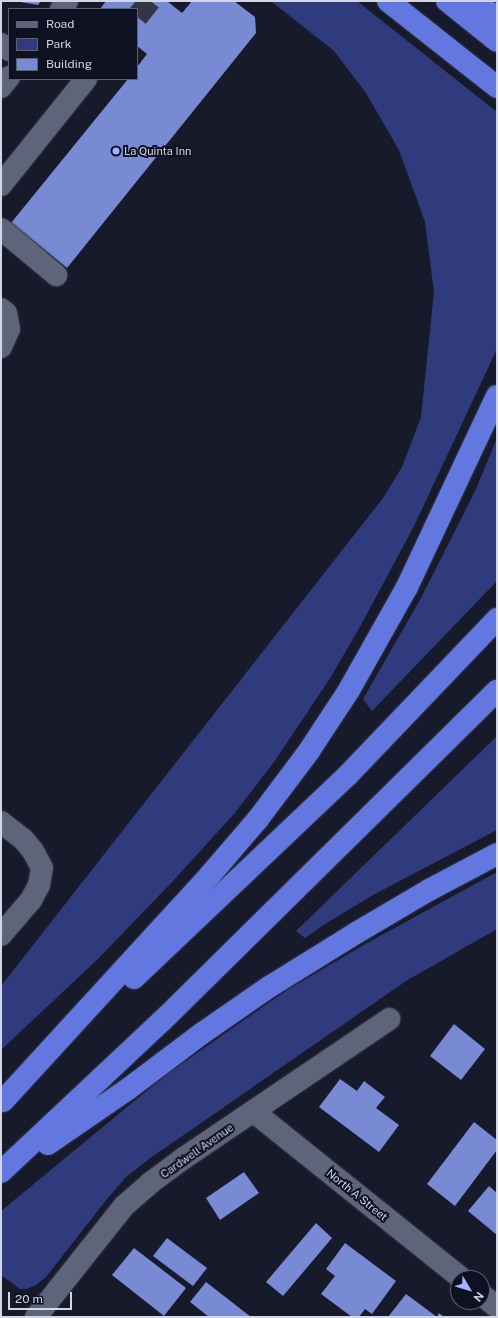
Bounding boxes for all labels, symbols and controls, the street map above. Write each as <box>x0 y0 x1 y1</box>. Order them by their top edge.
legend <box>8 8 138 80</box>
text: Road <box>46 17 74 31</box>
text: Park <box>46 37 72 51</box>
text: Building <box>46 57 92 71</box>
place label: La Quinta Inn <box>124 144 191 158</box>
marker: La Quinta Inn <box>111 146 121 156</box>
street label: Cardwell Avenue <box>158 1121 236 1181</box>
street label: North A Street <box>324 1166 390 1224</box>
north arrow <box>450 1270 490 1310</box>
scale bar <box>10 1284 74 1310</box>
text: N <box>471 1290 486 1304</box>
text: 20 m <box>15 1292 43 1306</box>

